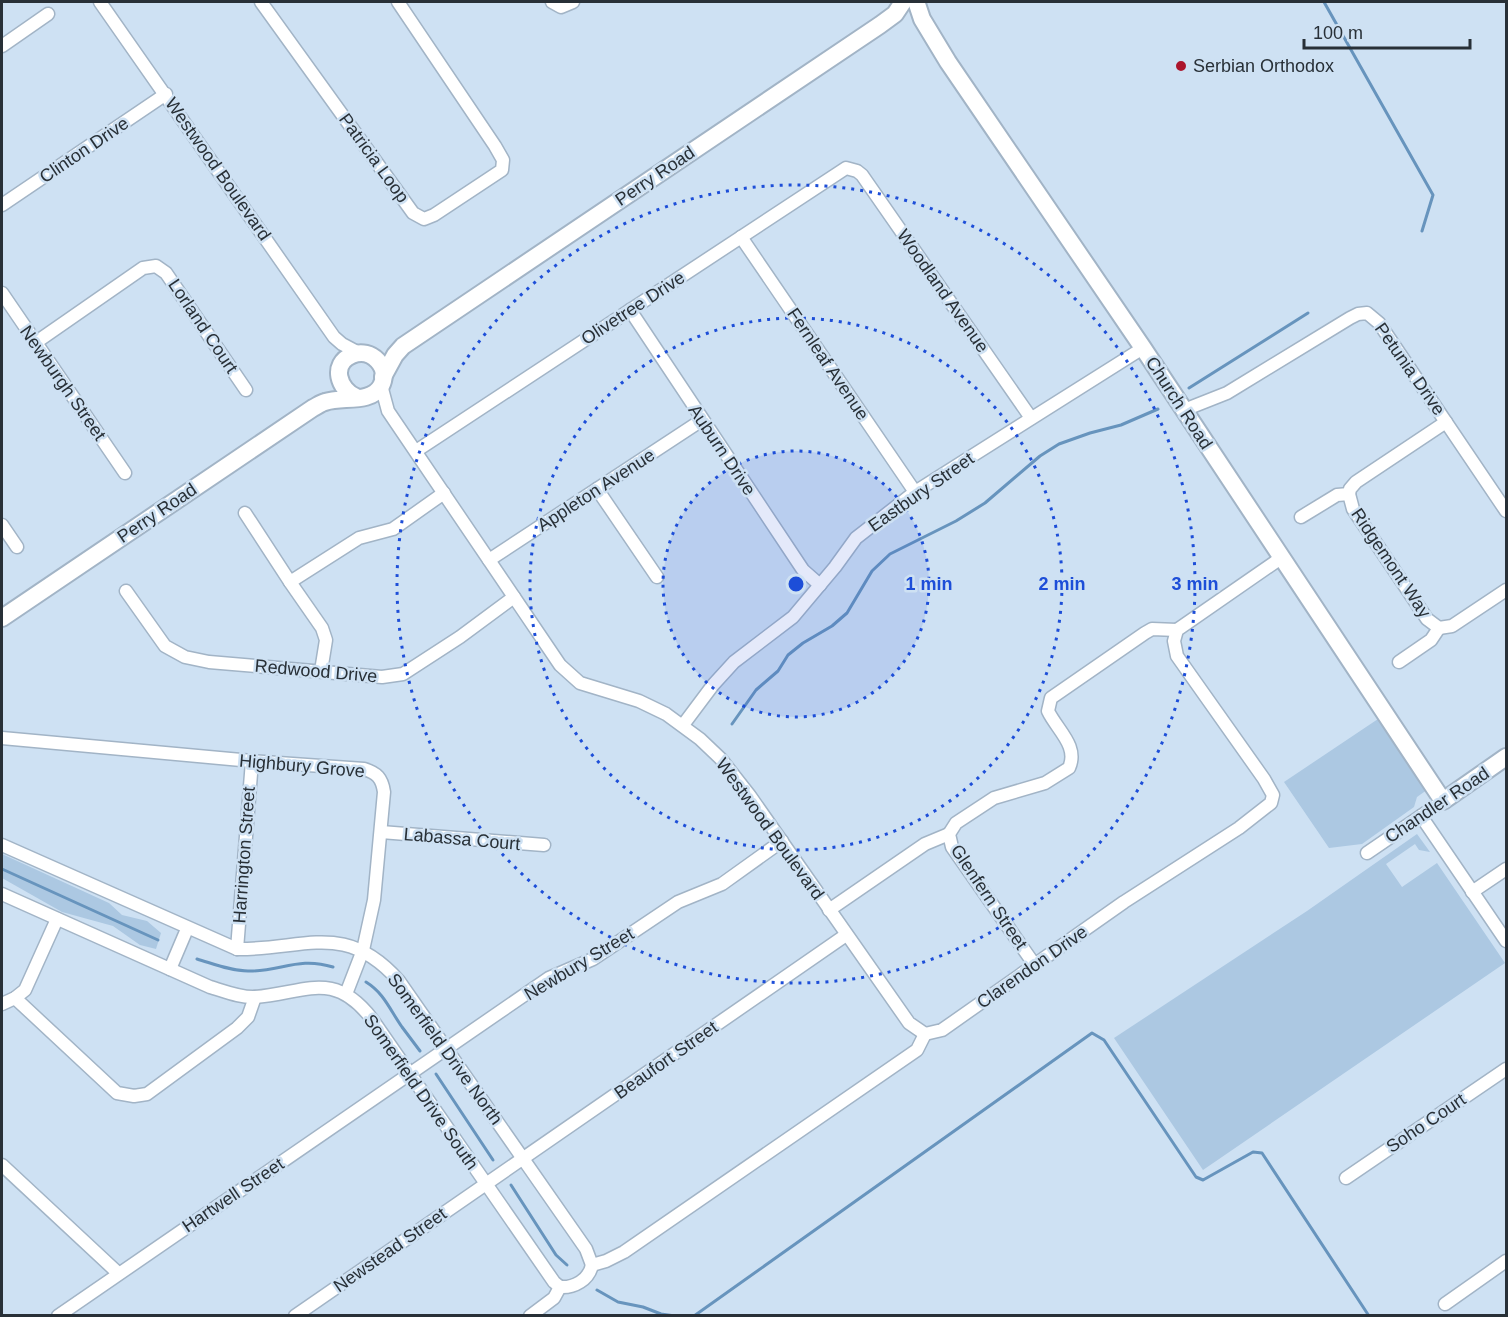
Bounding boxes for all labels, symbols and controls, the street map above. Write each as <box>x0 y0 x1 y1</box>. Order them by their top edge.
scale bar <box>1304 12 1470 50</box>
text: 100 m <box>1313 23 1363 43</box>
place label: Serbian Orthodox <box>1193 56 1334 76</box>
marker: Serbian Orthodox <box>1174 59 1188 73</box>
street label: Westwood Boulevard <box>161 94 275 244</box>
street label: Patricia Loop <box>335 110 413 206</box>
street label: Clinton Drive <box>36 113 132 187</box>
street label: Perry Road <box>612 142 698 210</box>
street label: Woodland Avenue <box>893 226 993 356</box>
street label: Olivetree Drive <box>578 267 688 349</box>
street label: Lorland Court <box>164 275 242 377</box>
street label: Fernleaf Avenue <box>783 304 873 424</box>
street label: Petunia Drive <box>1371 319 1449 419</box>
street label: Newburgh Street <box>16 322 110 444</box>
street label: Church Road <box>1142 353 1216 453</box>
street label: Auburn Drive <box>684 401 760 499</box>
street label: Appleton Avenue <box>534 445 658 535</box>
street label: Eastbury Street <box>864 448 978 536</box>
street label: Perry Road <box>114 479 200 547</box>
street label: Ridgemont Way <box>1347 505 1435 621</box>
centre of rings <box>786 574 806 594</box>
text: 1 min <box>905 574 953 594</box>
text: 2 min <box>1038 574 1086 594</box>
text: 3 min <box>1171 574 1219 594</box>
street label: Redwood Drive <box>254 656 378 686</box>
street label: Highbury Grove <box>238 751 366 781</box>
street label: Westwood Boulevard <box>712 754 828 904</box>
street label: Chandler Road <box>1381 763 1493 847</box>
street label: Harrington Street <box>229 786 259 924</box>
street label: Labassa Court <box>403 824 521 854</box>
street label: Glenfern Street <box>947 841 1031 953</box>
street label: Clarendon Drive <box>973 922 1091 1012</box>
street label: Newbury Street <box>521 923 637 1005</box>
street label: Somerfield Drive North <box>383 969 507 1129</box>
street label: Somerfield Drive South <box>360 1010 482 1174</box>
street label: Beaufort Street <box>611 1017 721 1103</box>
street label: Soho Court <box>1383 1089 1469 1157</box>
street label: Hartwell Street <box>178 1154 288 1236</box>
street label: Newstead Street <box>330 1204 450 1296</box>

